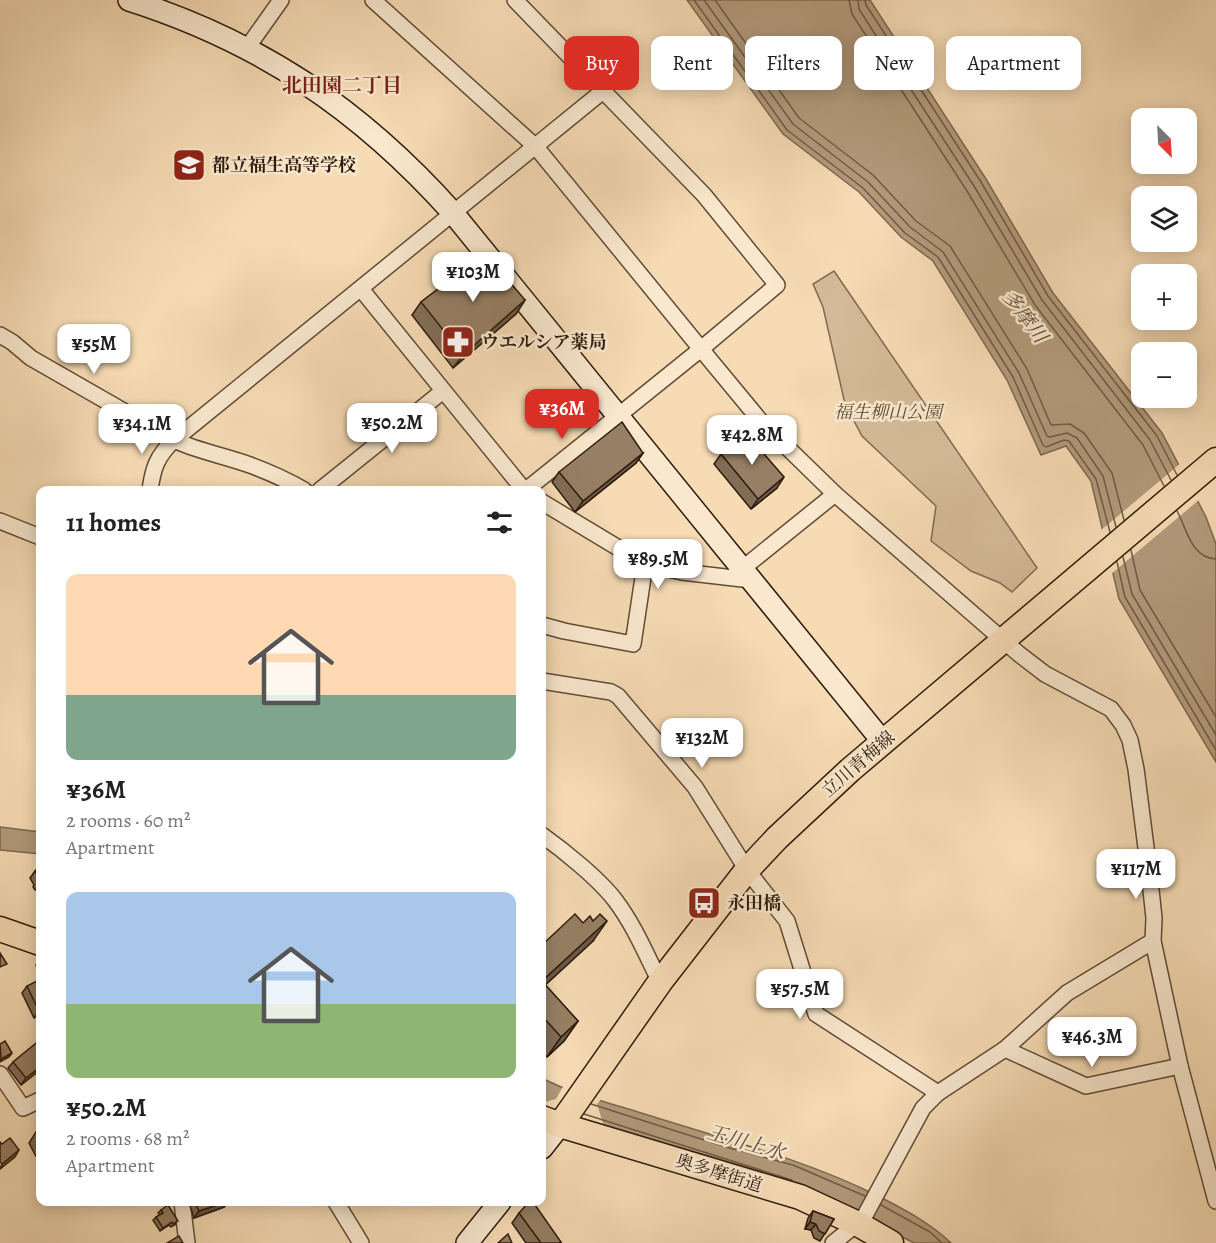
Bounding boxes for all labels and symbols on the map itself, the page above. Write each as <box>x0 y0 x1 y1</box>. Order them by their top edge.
district label: 北田園二丁目 <box>282 72 402 99</box>
north arrow <box>1131 108 1197 174</box>
school or university icon: 都立福生高等学校 <box>171 147 207 183</box>
place label: 都立福生高等学校 <box>212 153 356 177</box>
pin: ¥103M <box>431 252 515 303</box>
water label: 多摩川 <box>996 284 1055 350</box>
pin: ¥55M <box>58 324 130 375</box>
pharmacy icon: ウエルシア薬局 <box>440 324 476 360</box>
place label: ウエルシア薬局 <box>481 330 607 354</box>
pin: ¥36M <box>526 389 598 440</box>
park label: 福生柳山公園 <box>834 400 945 424</box>
pin: ¥50.2M <box>343 403 441 454</box>
pin: ¥34.1M <box>93 404 191 455</box>
pin: ¥42.8M <box>703 415 801 466</box>
pin: ¥89.5M <box>609 539 707 590</box>
pin: ¥132M <box>660 718 744 769</box>
street label: 立川青梅線 <box>816 725 900 803</box>
pin: ¥117M <box>1094 849 1178 900</box>
bus stop icon: 永田橋 <box>686 885 722 921</box>
place label: 永田橋 <box>727 891 781 915</box>
pin: ¥57.5M <box>751 969 849 1020</box>
pin: ¥46.3M <box>1043 1017 1141 1068</box>
water label: 玉川上水 <box>704 1118 790 1167</box>
street label: 奥多摩街道 <box>672 1148 766 1198</box>

